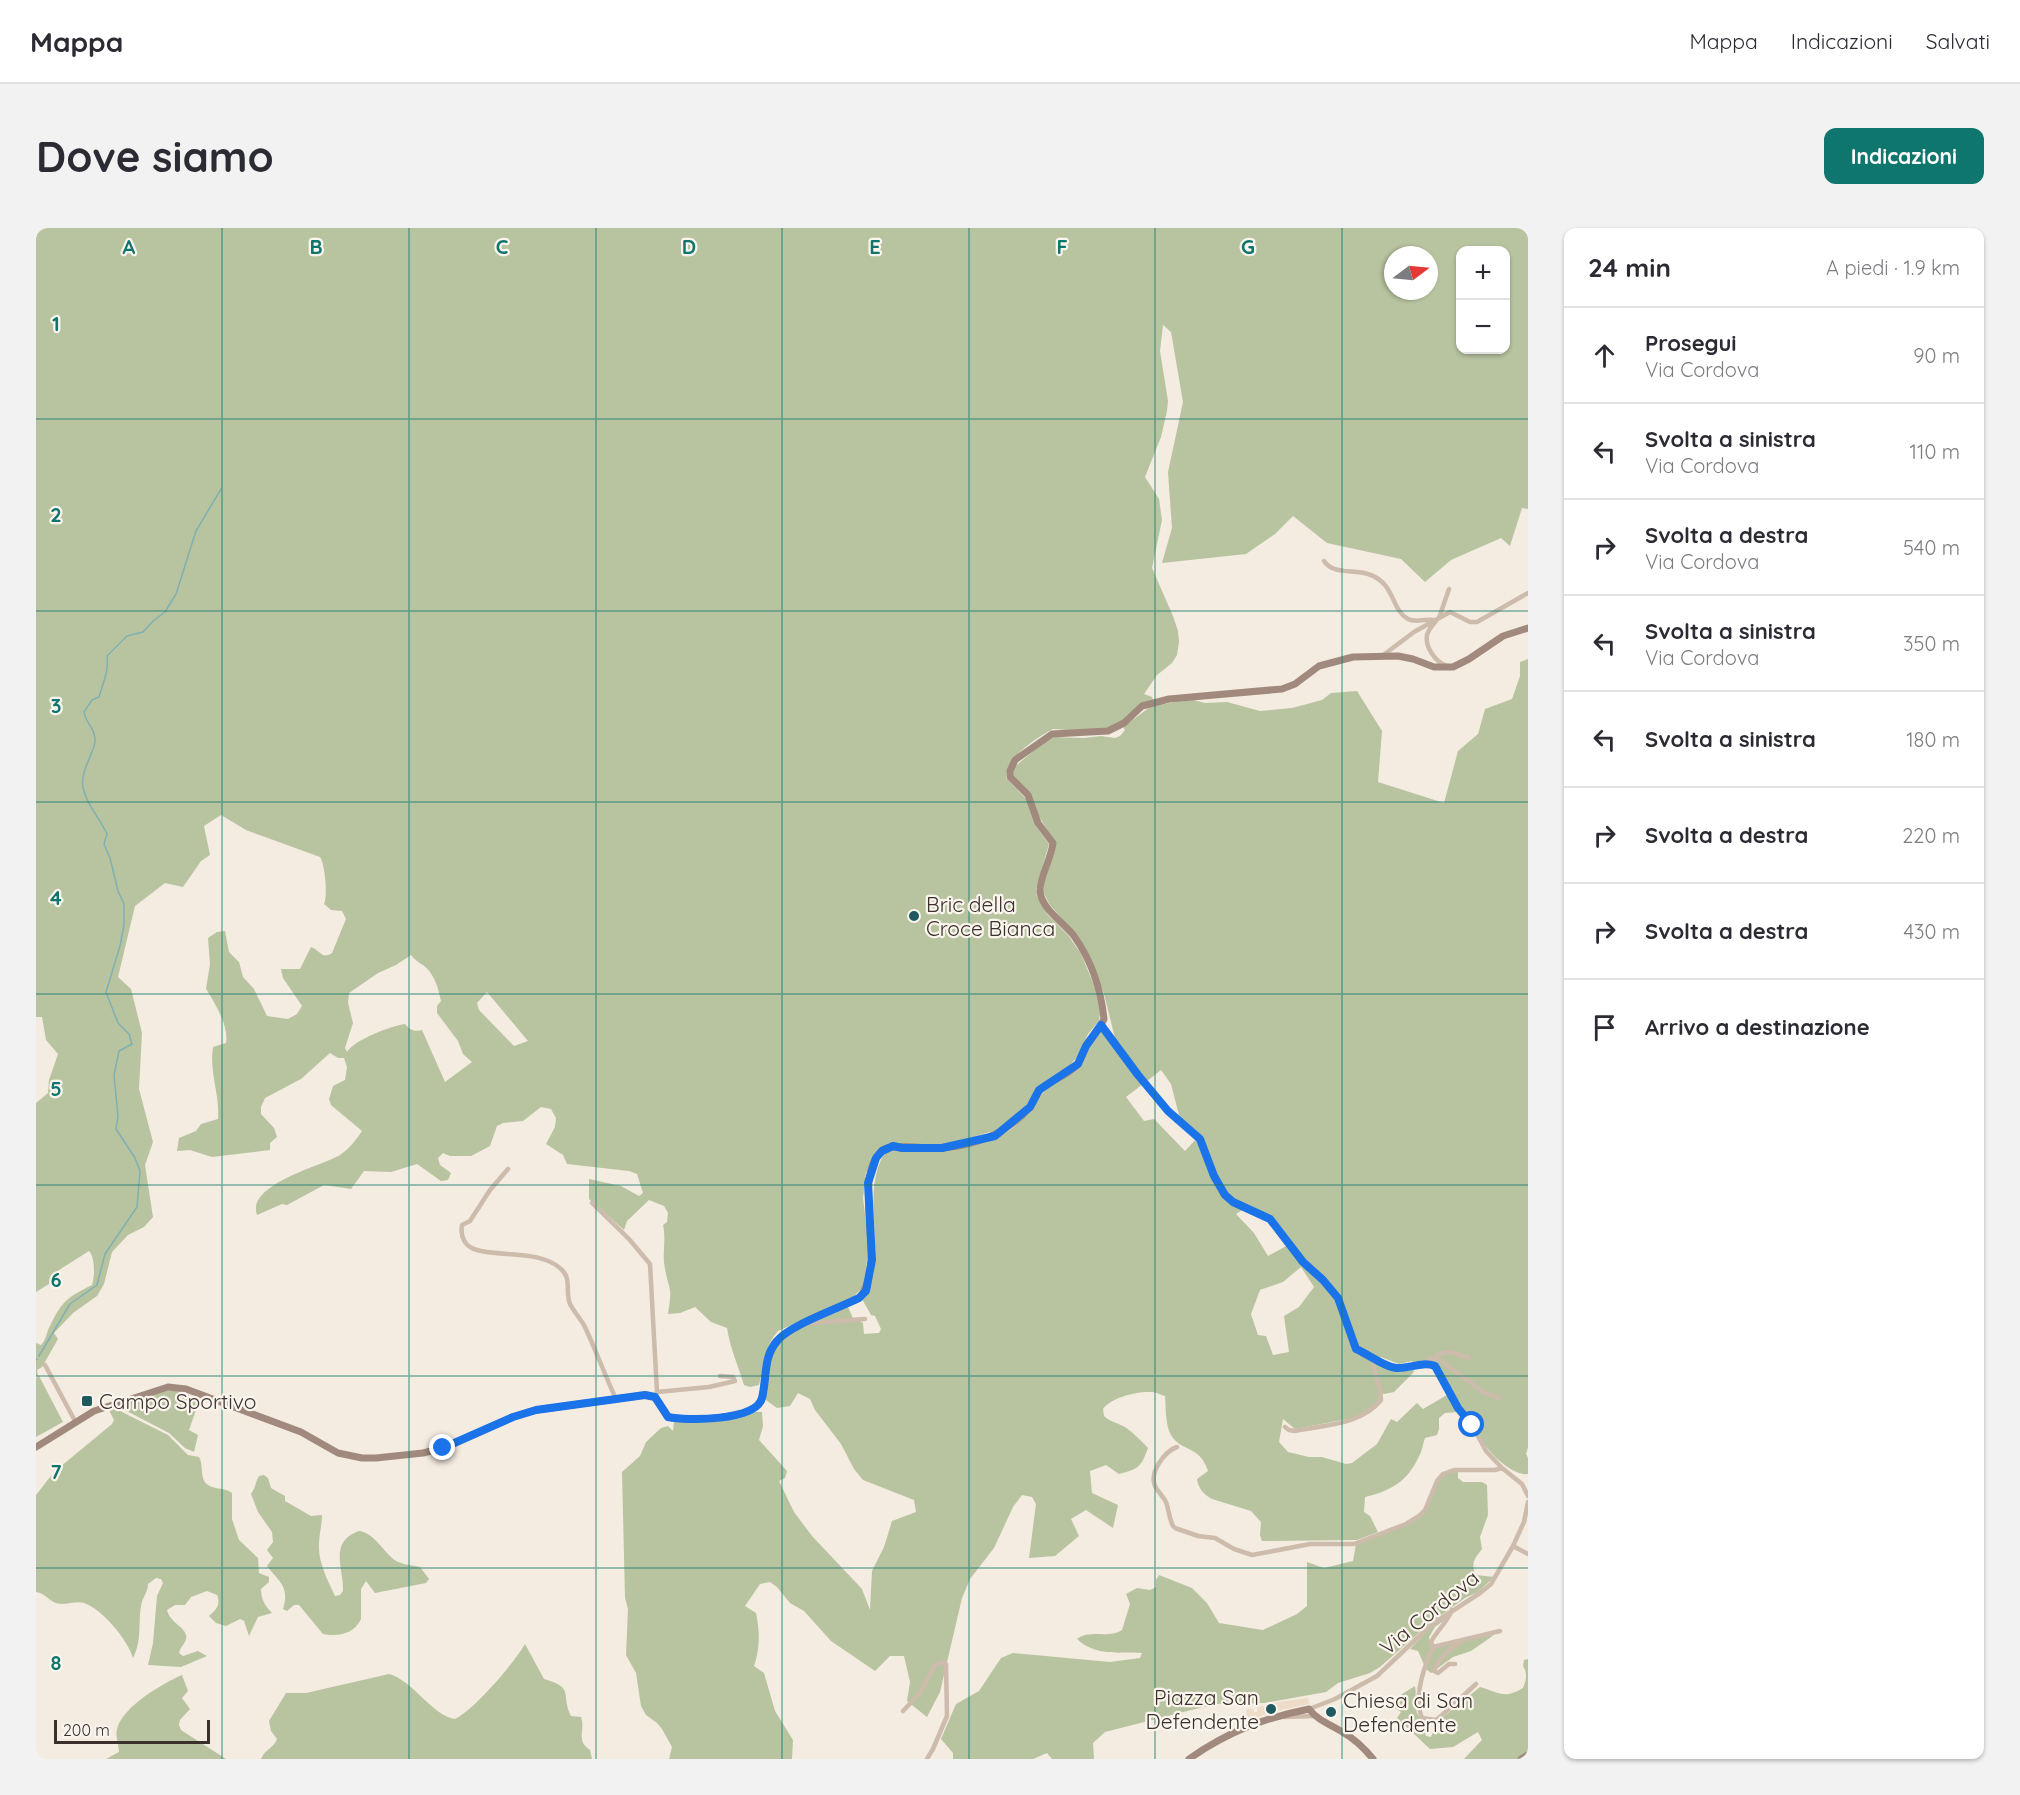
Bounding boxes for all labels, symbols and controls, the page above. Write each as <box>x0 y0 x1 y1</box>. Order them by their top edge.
text: Mappa <box>30 24 123 59</box>
text: Mappa <box>1689 28 1758 54</box>
text: Indicazioni <box>1791 28 1893 54</box>
text: Salvati <box>1926 28 1990 54</box>
button: Indicazioni <box>1824 128 1984 184</box>
text: Dove siamo <box>36 130 274 183</box>
text: A <box>123 234 136 259</box>
text: B <box>309 234 323 259</box>
text: C <box>496 234 509 259</box>
text: D <box>682 234 696 259</box>
text: E <box>869 234 881 259</box>
text: F <box>1056 234 1068 259</box>
text: G <box>1241 234 1255 259</box>
north arrow <box>1384 246 1438 300</box>
map controls <box>1456 246 1510 354</box>
button: + <box>1456 246 1510 300</box>
text: 24 min <box>1588 251 1671 284</box>
text: A piedi · 1.9 km <box>1826 255 1960 280</box>
button: − <box>1456 300 1510 354</box>
text: 1 <box>52 311 60 336</box>
text: Prosegui <box>1645 329 1737 357</box>
icon: ahead <box>1588 339 1621 372</box>
text: 90 m <box>1913 343 1960 368</box>
text: Via Cordova <box>1645 357 1759 382</box>
text: Svolta a sinistra <box>1645 425 1816 453</box>
icon: left <box>1588 435 1621 468</box>
text: 110 m <box>1910 439 1960 464</box>
text: Via Cordova <box>1645 453 1759 478</box>
text: 2 <box>50 502 62 527</box>
text: Svolta a destra <box>1645 521 1808 549</box>
icon: right <box>1588 531 1621 564</box>
text: 540 m <box>1903 535 1960 560</box>
text: Via Cordova <box>1645 549 1759 574</box>
text: Svolta a sinistra <box>1645 617 1816 645</box>
icon: left <box>1588 627 1621 660</box>
text: 350 m <box>1903 631 1960 656</box>
text: Via Cordova <box>1645 645 1759 670</box>
text: 3 <box>51 693 61 718</box>
icon: left <box>1588 723 1621 756</box>
text: Svolta a sinistra <box>1645 725 1816 753</box>
text: 180 m <box>1906 727 1960 752</box>
icon: right <box>1588 819 1621 852</box>
text: Svolta a destra <box>1645 821 1808 849</box>
text: 220 m <box>1902 823 1960 848</box>
text: 4 <box>50 885 62 910</box>
place label: Bric della Croce Bianca <box>926 891 1055 941</box>
marker: Bric della Croce Bianca <box>907 909 921 923</box>
icon: right <box>1588 915 1621 948</box>
text: Svolta a destra <box>1645 917 1808 945</box>
text: 430 m <box>1903 919 1960 944</box>
icon: arrive <box>1588 1011 1621 1044</box>
text: Arrivo a destinazione <box>1645 1013 1870 1041</box>
text: 5 <box>50 1076 62 1101</box>
text: 6 <box>50 1267 62 1292</box>
place label: Campo Sportivo <box>99 1388 256 1414</box>
marker: Campo Sportivo <box>80 1394 94 1408</box>
route start <box>1458 1411 1484 1437</box>
route end <box>429 1434 455 1460</box>
text: 7 <box>51 1459 62 1484</box>
street label: Via Cordova <box>1374 1564 1484 1660</box>
text: 8 <box>51 1650 62 1675</box>
place label: Piazza San Defendente <box>1145 1684 1259 1734</box>
place label: Chiesa di San Defendente <box>1343 1687 1473 1737</box>
marker: Piazza San Defendente <box>1264 1702 1278 1716</box>
marker: Chiesa di San Defendente <box>1324 1705 1338 1719</box>
scale bar <box>54 1717 210 1744</box>
text: 200 m <box>63 1720 110 1740</box>

